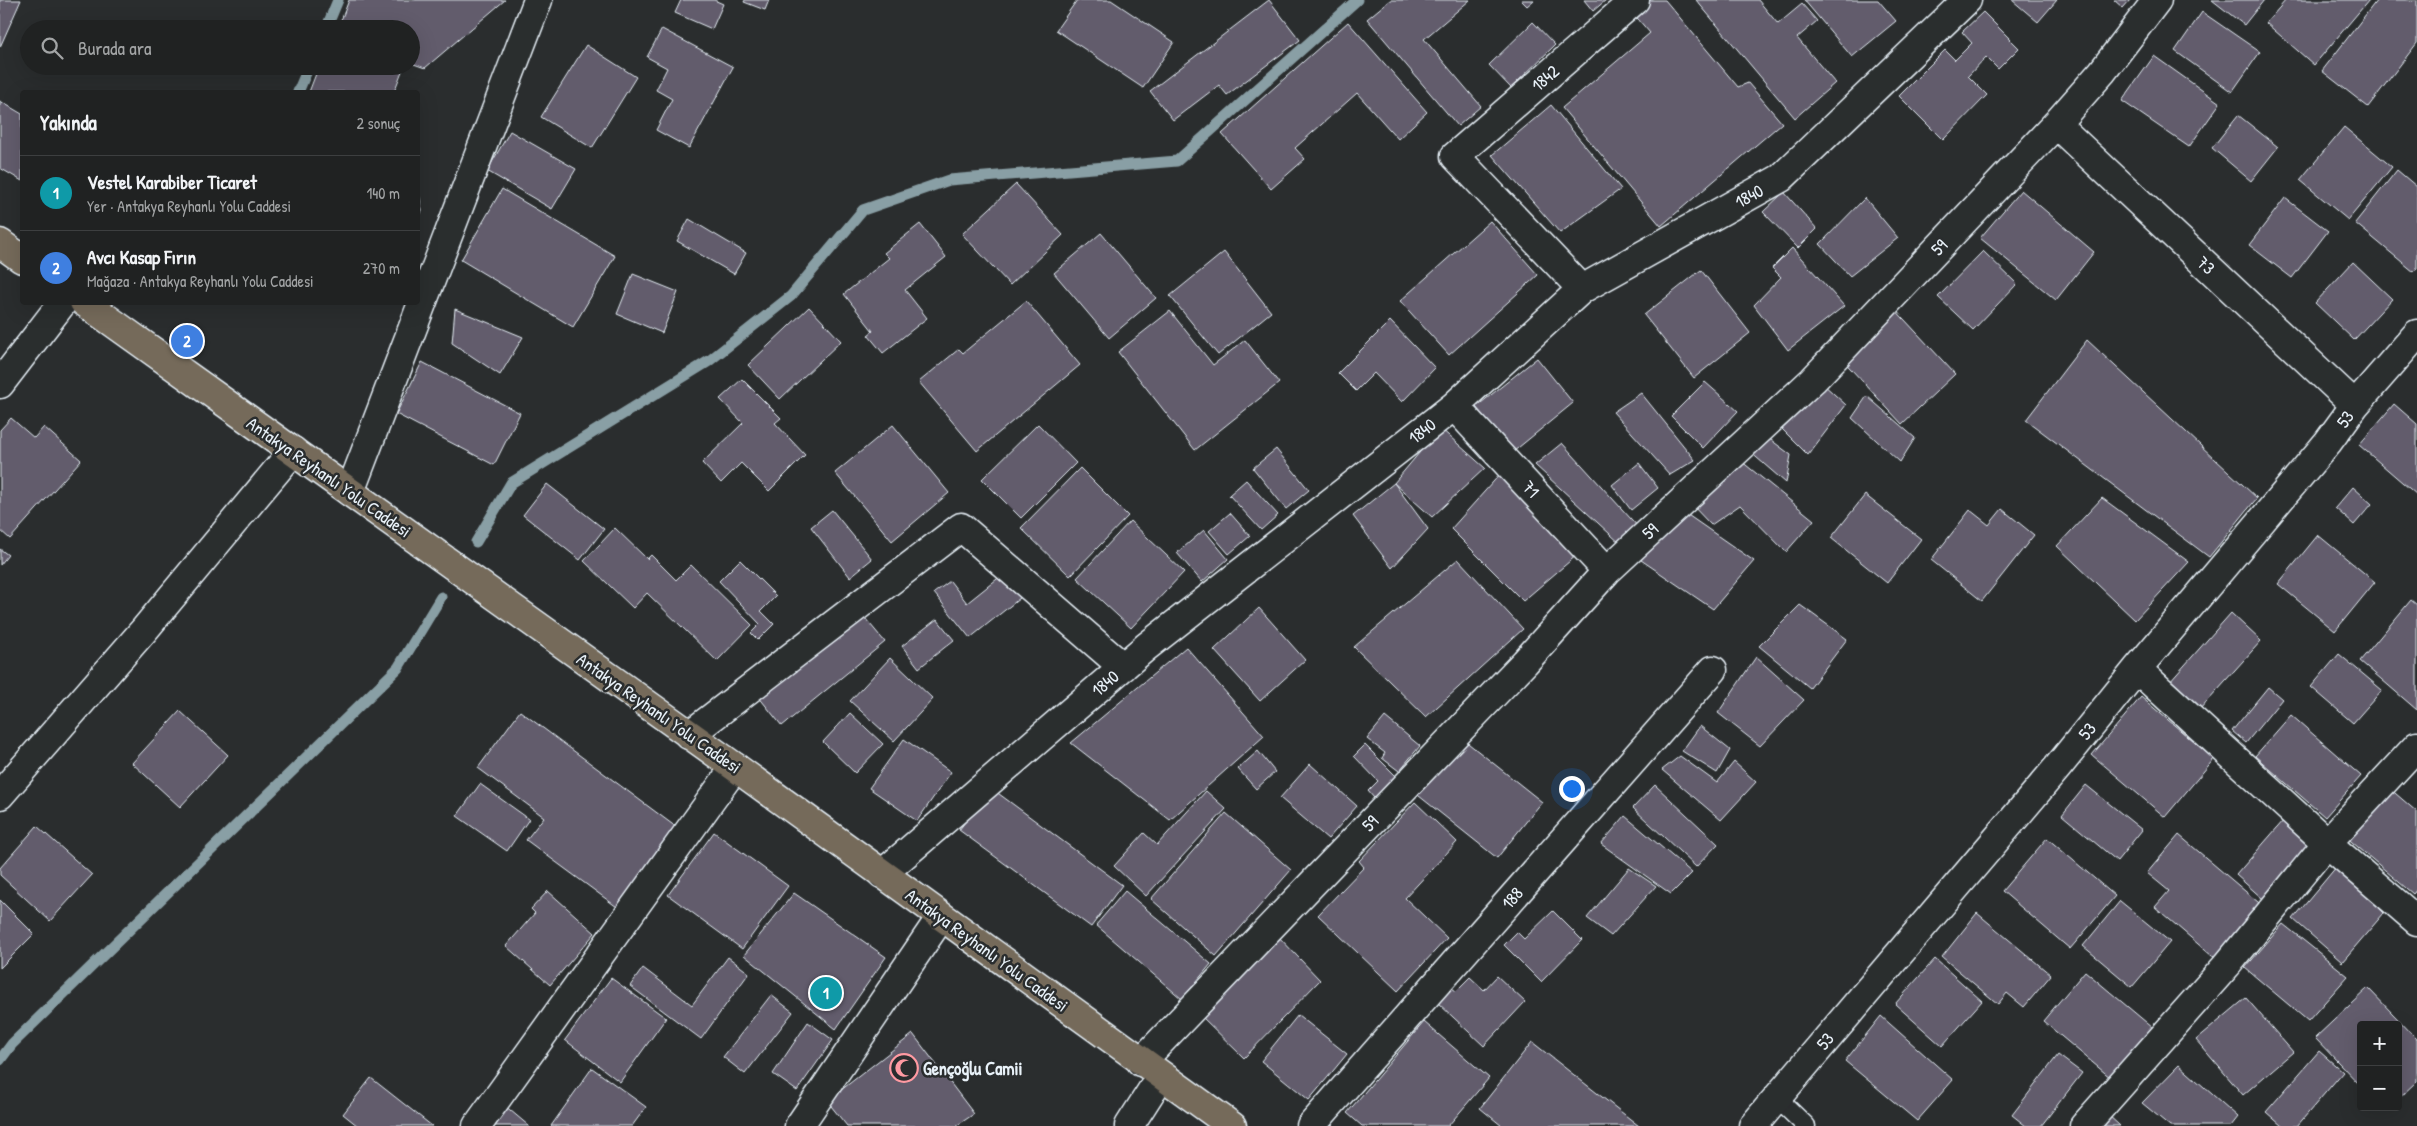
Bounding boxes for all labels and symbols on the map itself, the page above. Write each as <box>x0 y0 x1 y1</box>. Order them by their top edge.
street label: 1842 <box>1526 59 1565 97</box>
street label: 1840 <box>1730 178 1768 214</box>
street label: 59 <box>1925 233 1953 261</box>
street label: 73 <box>2191 250 2221 280</box>
pin: 2 <box>171 322 203 360</box>
street label: 53 <box>2330 405 2360 433</box>
street label: Antakya Reyhanlı Yolu Caddesi <box>242 411 416 543</box>
street label: 1840 <box>1403 412 1441 450</box>
street label: 71 <box>1517 475 1545 503</box>
street label: 59 <box>1636 517 1664 545</box>
street label: Antakya Reyhanlı Yolu Caddesi <box>572 647 746 779</box>
street label: 1840 <box>1086 664 1124 702</box>
street label: 53 <box>2072 717 2102 745</box>
your location <box>1559 776 1585 802</box>
street label: 59 <box>1356 809 1384 837</box>
street label: 188 <box>1495 881 1529 915</box>
street label: Antakya Reyhanlı Yolu Caddesi <box>901 882 1073 1018</box>
pin: 1 <box>810 974 842 1012</box>
street label: 53 <box>1810 1027 1840 1055</box>
mosque icon: Gençoğlu Camii <box>889 1053 919 1083</box>
place label: Gençoğlu Camii <box>923 1056 1023 1082</box>

